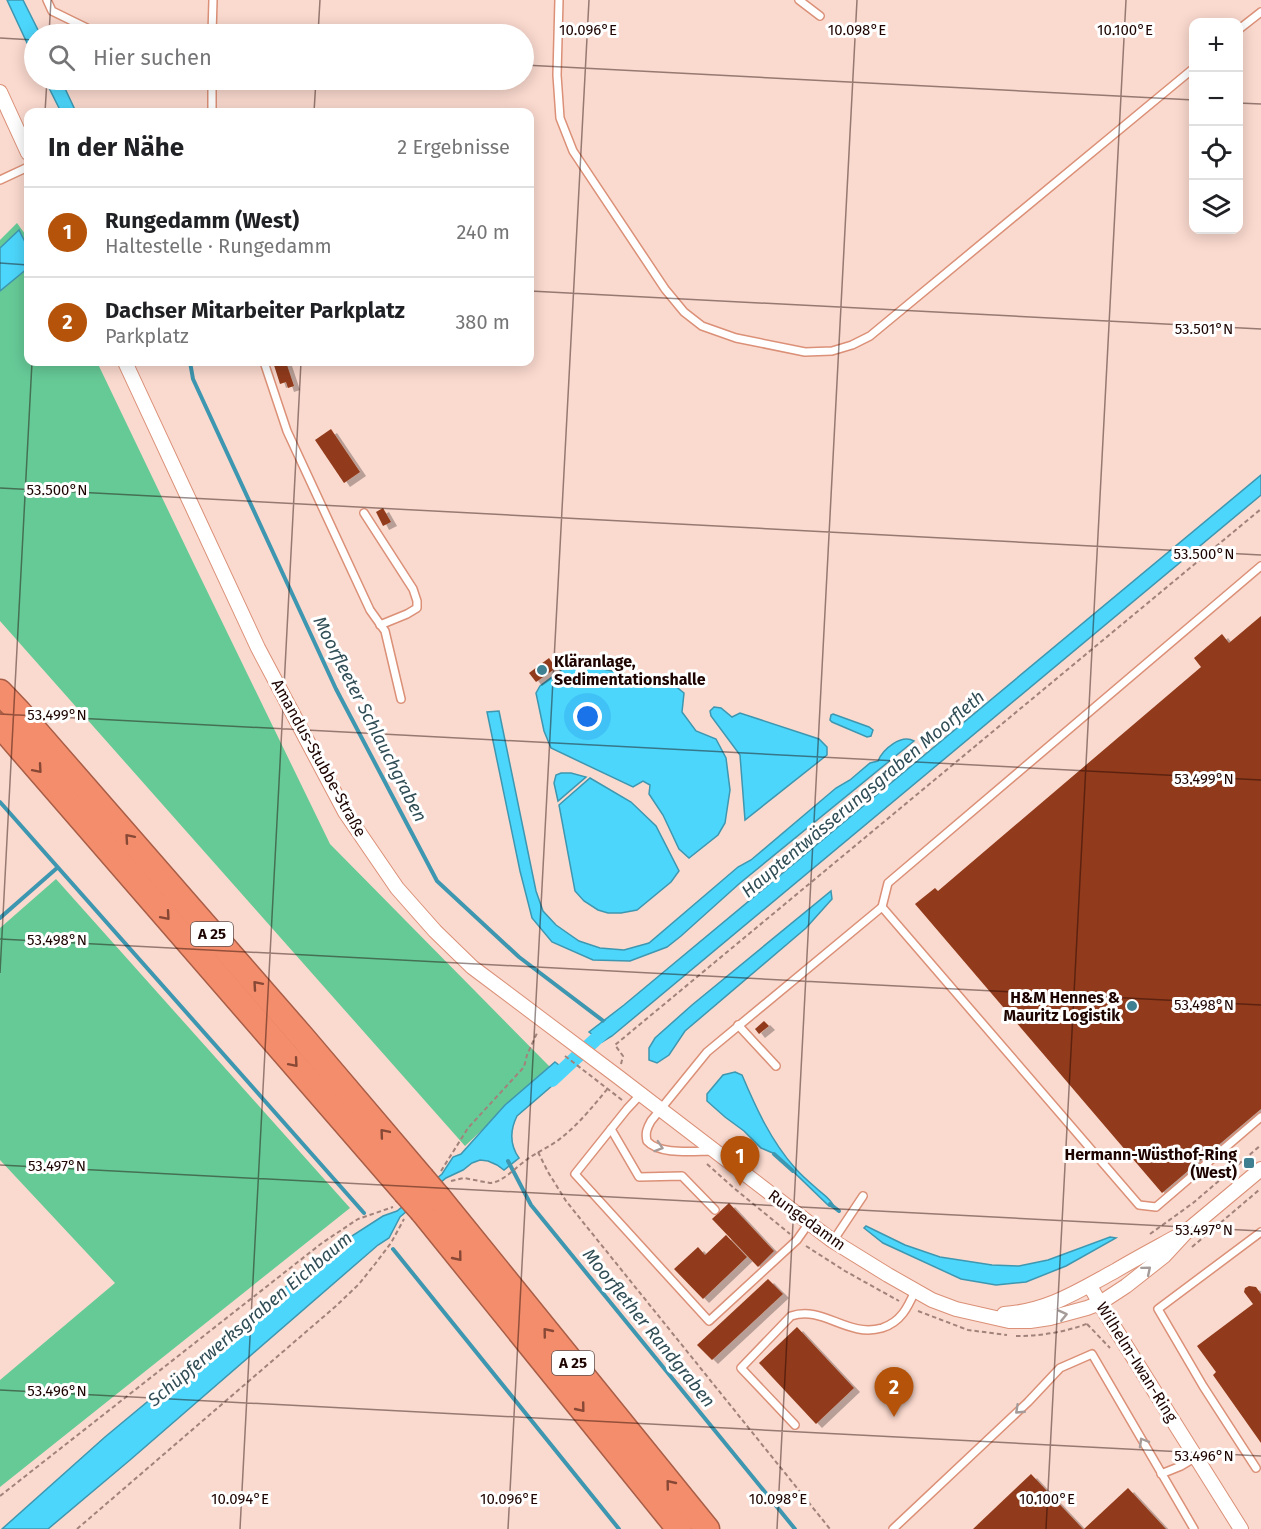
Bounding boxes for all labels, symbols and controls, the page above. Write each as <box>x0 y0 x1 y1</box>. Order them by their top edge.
map controls <box>1189 18 1243 234</box>
button: + <box>1189 18 1243 72</box>
text: 10.096°E <box>559 21 617 39</box>
text: 10.098°E <box>828 21 886 39</box>
text: 10.100°E <box>1097 21 1153 39</box>
search box <box>24 24 534 90</box>
icon: search <box>45 41 78 74</box>
text: Hier suchen <box>93 44 212 71</box>
button: − <box>1189 72 1243 126</box>
button: locate <box>1189 126 1243 180</box>
text: In der Nähe <box>48 132 184 163</box>
text: 2 Ergebnisse <box>397 135 510 159</box>
button: layers <box>1189 180 1243 234</box>
text: Rungedamm (West) <box>105 207 299 234</box>
text: 1 <box>63 220 72 244</box>
text: 240 m <box>456 220 510 244</box>
text: Haltestelle · Rungedamm <box>105 234 332 258</box>
text: Dachser Mitarbeiter Parkplatz <box>105 297 405 324</box>
text: 2 <box>62 310 73 334</box>
text: 380 m <box>455 310 510 334</box>
text: 53.501°N <box>1175 320 1233 338</box>
text: Parkplatz <box>105 324 189 348</box>
text: 53.500°N <box>27 481 88 499</box>
text: 53.500°N <box>1174 545 1235 563</box>
water label: Moorfleeter Schlauchgraben <box>308 612 432 826</box>
place label: Kläranlage, Sedimentationshalle <box>554 652 706 689</box>
marker: Kläranlage, Sedimentationshalle <box>535 663 549 677</box>
street label: Amandus-Stubbe-Straße <box>268 676 370 840</box>
water label: Hauptentwässerungsgraben Moorfleth <box>737 686 989 902</box>
your location <box>573 702 602 731</box>
text: 53.499°N <box>27 706 87 724</box>
one-way arrow <box>31 762 42 773</box>
text: 53.499°N <box>1174 770 1234 788</box>
one-way arrow <box>125 834 136 845</box>
one-way arrow <box>159 909 170 920</box>
road number: A 25 <box>191 922 233 946</box>
text: 53.498°N <box>27 931 87 949</box>
one-way arrow <box>253 981 264 992</box>
place label: H&M Hennes & Mauritz Logistik <box>1004 988 1120 1025</box>
text: 53.498°N <box>1174 996 1234 1014</box>
marker: H&M Hennes & Mauritz Logistik <box>1125 999 1139 1013</box>
one-way arrow <box>287 1056 298 1067</box>
one-way arrow <box>380 1129 391 1140</box>
pin: 1 <box>720 1136 760 1186</box>
one-way arrow <box>653 1140 664 1152</box>
place label: Hermann-Wüsthof-Ring (West) <box>1064 1145 1237 1182</box>
marker: Hermann-Wüsthof-Ring (West) <box>1242 1156 1256 1170</box>
text: 53.497°N <box>28 1157 86 1175</box>
street label: Rungedamm <box>765 1186 849 1254</box>
text: 53.497°N <box>1175 1221 1233 1239</box>
water label: Schüpferwerksgraben Eichbaum <box>143 1227 357 1412</box>
water label: Moorflether Randgraben <box>578 1244 720 1412</box>
one-way arrow <box>451 1250 462 1261</box>
one-way arrow <box>1140 1266 1151 1277</box>
street label: Wilhelm-Iwan-Ring <box>1092 1299 1182 1426</box>
one-way arrow <box>1057 1310 1067 1323</box>
one-way arrow <box>544 1328 555 1339</box>
road number: A 25 <box>552 1351 594 1375</box>
pin: 2 <box>874 1368 914 1417</box>
text: 53.496°N <box>27 1382 87 1400</box>
one-way arrow <box>574 1401 585 1412</box>
one-way arrow <box>1016 1403 1026 1414</box>
one-way arrow <box>1139 1438 1150 1448</box>
text: 53.496°N <box>1174 1447 1234 1465</box>
one-way arrow <box>667 1479 678 1490</box>
text: 10.094°E <box>211 1490 269 1508</box>
text: 10.096°E <box>480 1490 538 1508</box>
text: 10.098°E <box>749 1490 807 1508</box>
text: 10.100°E <box>1019 1490 1075 1508</box>

